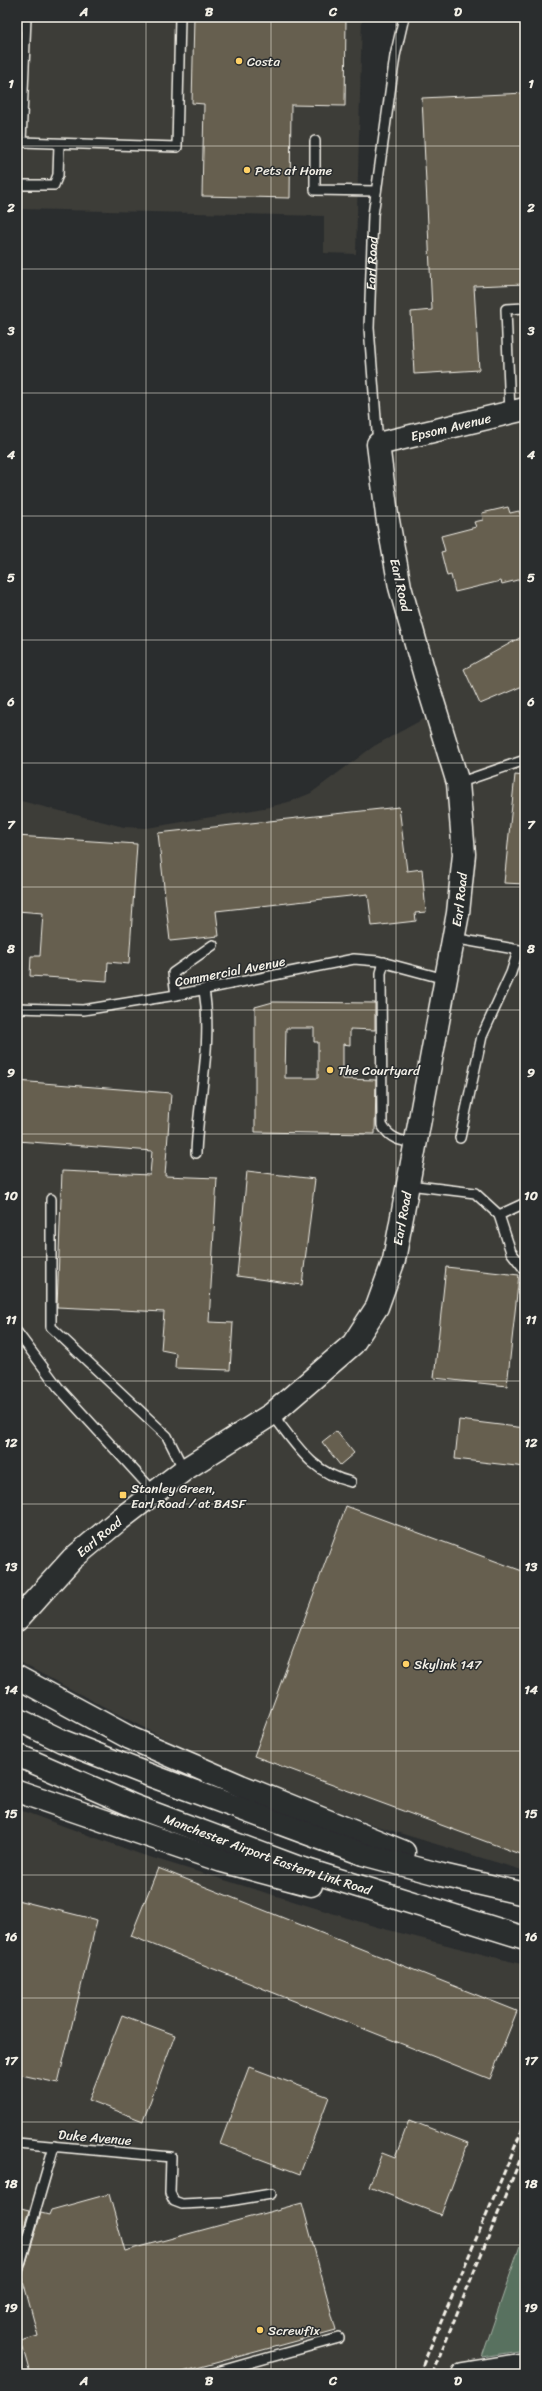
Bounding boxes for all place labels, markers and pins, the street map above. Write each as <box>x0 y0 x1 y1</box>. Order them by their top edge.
place label: Costa <box>247 50 280 73</box>
marker: Costa <box>234 56 244 66</box>
place label: Pets at Home <box>255 159 332 182</box>
marker: Pets at Home <box>242 165 252 175</box>
place label: The Courtyard <box>338 1059 421 1082</box>
marker: The Courtyard <box>325 1065 335 1075</box>
place label: Stanley Green, Earl Road / at BASF <box>131 1477 247 1515</box>
marker: Stanley Green, Earl Road / at BASF <box>118 1490 128 1500</box>
place label: Skylink 147 <box>414 1653 483 1676</box>
marker: Skylink 147 <box>401 1659 411 1669</box>
place label: Screwfix <box>268 2319 320 2342</box>
marker: Screwfix <box>255 2325 265 2335</box>

